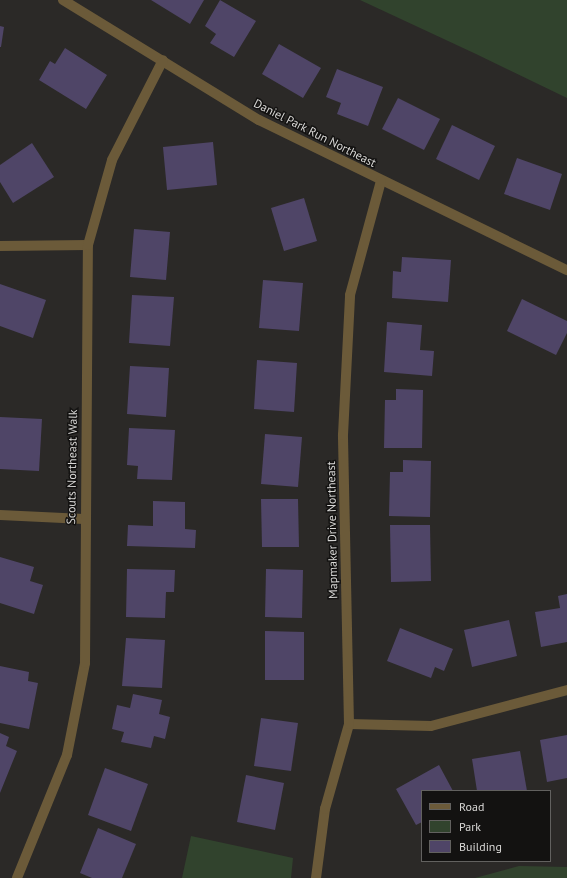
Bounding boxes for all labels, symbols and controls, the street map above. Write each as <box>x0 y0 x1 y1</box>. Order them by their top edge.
street label: Daniel Park Run Northeast <box>251 96 379 170</box>
street label: Scouts Northeast Walk <box>64 409 80 525</box>
street label: Mapmaker Drive Northeast <box>324 461 340 599</box>
legend <box>421 790 551 862</box>
text: Road <box>459 799 484 814</box>
text: Park <box>459 819 481 834</box>
text: Building <box>459 839 502 854</box>

